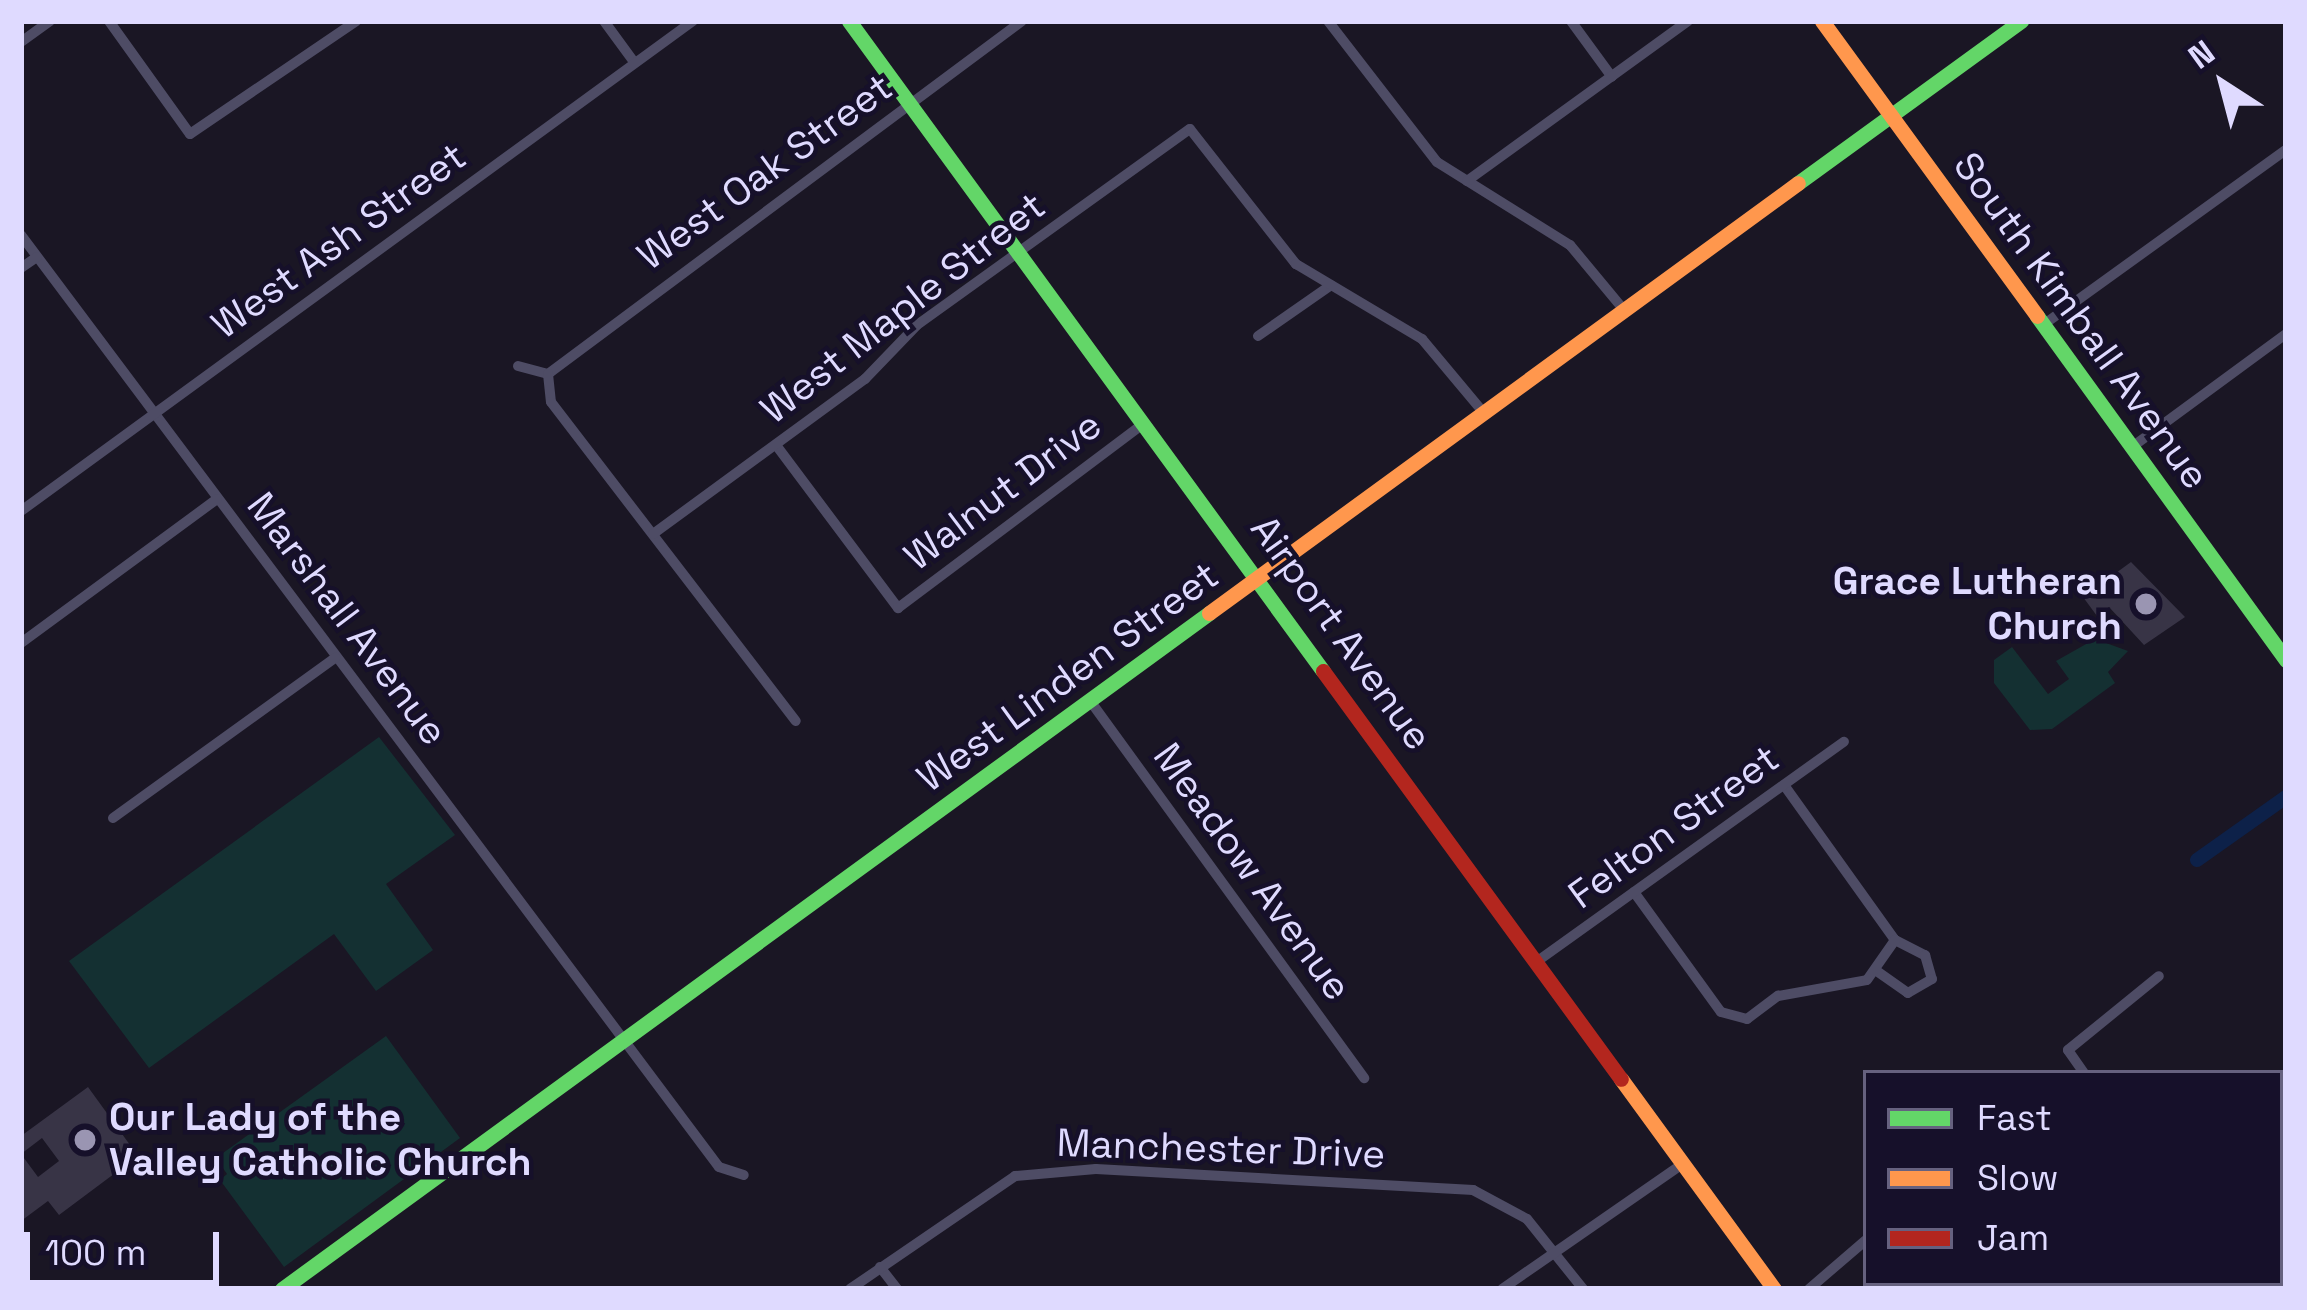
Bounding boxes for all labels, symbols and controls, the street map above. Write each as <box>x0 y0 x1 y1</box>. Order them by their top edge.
north arrow <box>2163 24 2283 144</box>
text: N <box>2181 31 2223 78</box>
street label: West Oak Street <box>628 64 902 280</box>
street label: West Ash Street <box>203 133 475 349</box>
street label: South Kimball Avenue <box>1943 143 2219 499</box>
street label: West Maple Street <box>752 182 1054 434</box>
street label: Walnut Drive <box>895 402 1111 580</box>
street label: Marshall Avenue <box>237 483 457 755</box>
street label: Airport Avenue <box>1240 507 1442 759</box>
street label: West Linden Street <box>908 552 1228 802</box>
place label: Grace Lutheran Church <box>1833 559 2122 650</box>
marker: Grace Lutheran Church <box>2133 591 2159 617</box>
street label: Meadow Avenue <box>1143 734 1361 1010</box>
street label: Felton Street <box>1560 735 1788 919</box>
legend <box>1863 1070 2283 1286</box>
place label: Our Lady of the Valley Catholic Church <box>109 1095 532 1186</box>
text: Fast <box>1977 1095 2052 1141</box>
street label: Manchester Drive <box>1056 1120 1386 1178</box>
marker: Our Lady of the Valley Catholic Church <box>72 1127 98 1153</box>
text: Slow <box>1977 1155 2059 1201</box>
scale bar <box>30 1208 225 1282</box>
text: Jam <box>1977 1215 2049 1261</box>
text: 100 m <box>45 1230 146 1276</box>

